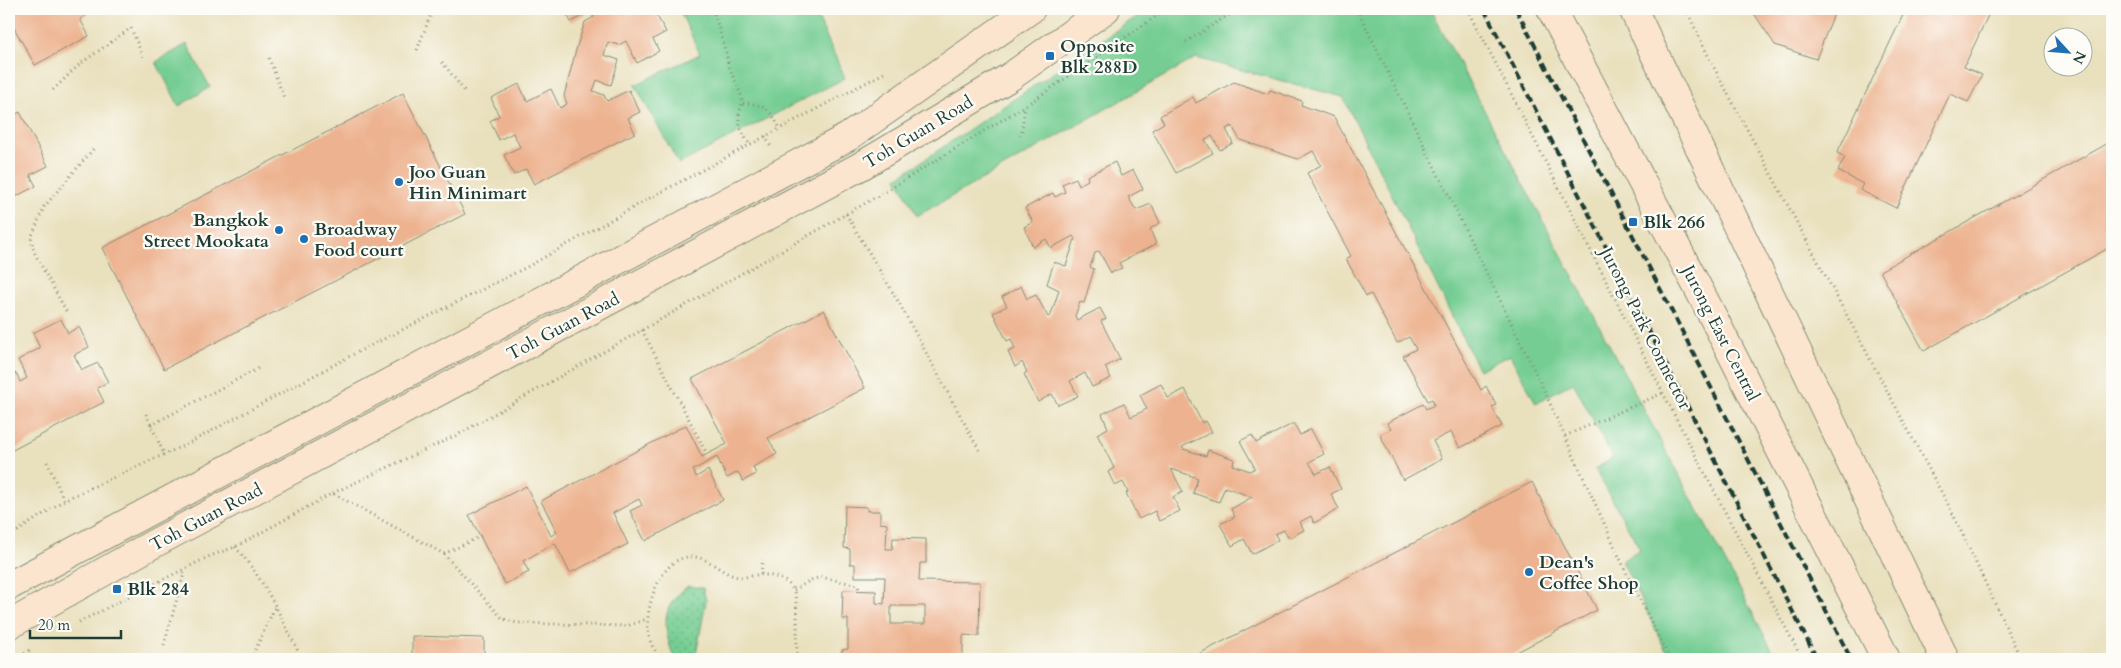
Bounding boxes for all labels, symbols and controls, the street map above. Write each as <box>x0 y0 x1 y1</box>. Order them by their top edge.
north arrow <box>2044 28 2094 78</box>
place label: Opposite Blk 288D <box>1060 34 1137 80</box>
text: N <box>2068 48 2090 67</box>
marker: Opposite Blk 288D <box>1044 50 1056 62</box>
street label: Toh Guan Road <box>859 90 978 175</box>
place label: Joo Guan Hin Minimart <box>406 160 527 206</box>
marker: Joo Guan Hin Minimart <box>393 176 405 188</box>
place label: Bangkok Street Mookata <box>144 208 270 254</box>
place label: Blk 266 <box>1643 210 1705 235</box>
marker: Blk 266 <box>1627 216 1639 228</box>
place label: Broadway Food court <box>314 217 404 263</box>
marker: Bangkok Street Mookata <box>273 224 285 236</box>
marker: Broadway Food court <box>298 233 310 245</box>
street label: Jurong Park Connector <box>1592 240 1698 414</box>
street label: Jurong East Central <box>1674 258 1766 406</box>
street label: Toh Guan Road <box>503 286 624 367</box>
street label: Toh Guan Road <box>146 477 267 558</box>
place label: Dean's Coffee Shop <box>1539 550 1639 596</box>
marker: Dean's Coffee Shop <box>1523 566 1535 578</box>
place label: Blk 284 <box>127 577 189 602</box>
marker: Blk 284 <box>111 583 123 595</box>
scale bar <box>30 608 121 640</box>
text: 20 m <box>38 615 70 635</box>

